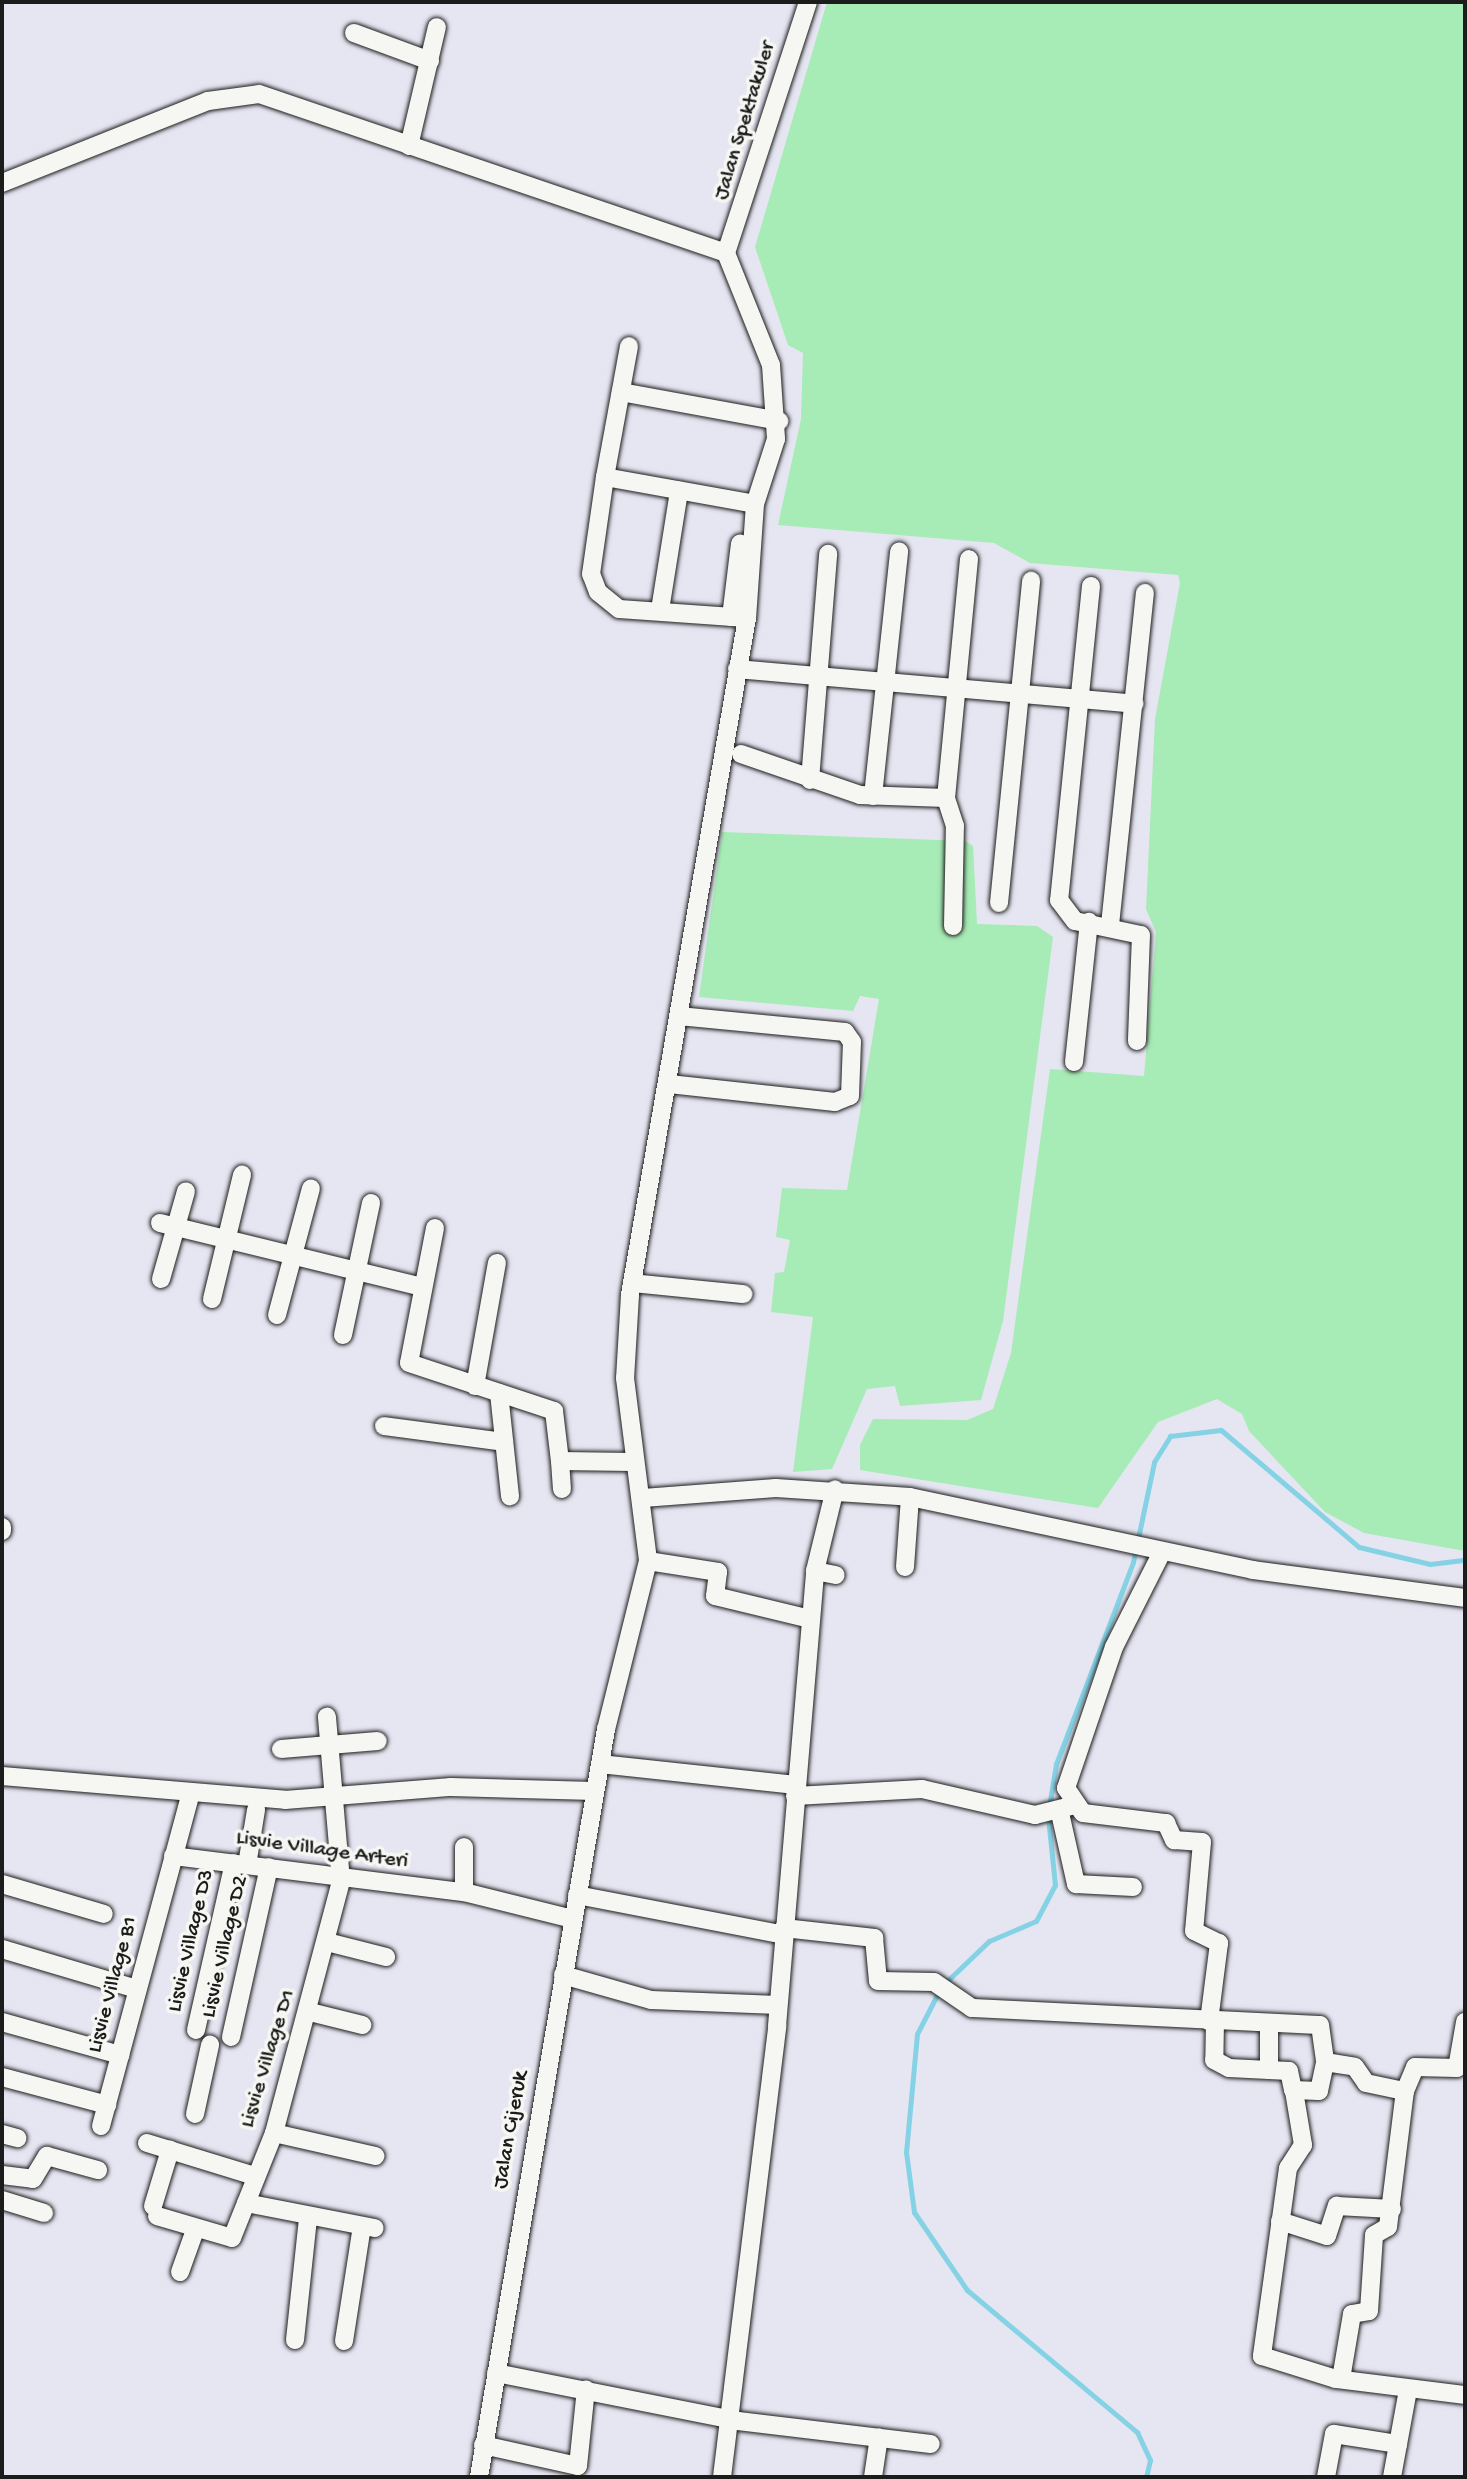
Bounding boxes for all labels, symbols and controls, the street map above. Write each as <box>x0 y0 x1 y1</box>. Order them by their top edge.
street label: Jalan Spektakuler <box>709 39 783 203</box>
street label: Lisvie Village Arteri <box>234 1826 410 1876</box>
street label: Lisvie Village D3 <box>163 1867 221 2015</box>
street label: Lisvie Village D2 <box>197 1873 255 2021</box>
street label: Lisvie Village B1 <box>83 1914 145 2056</box>
street label: Lisvie Village D1 <box>235 1987 303 2131</box>
street label: Jalan Cijeruk <box>489 2069 535 2191</box>

